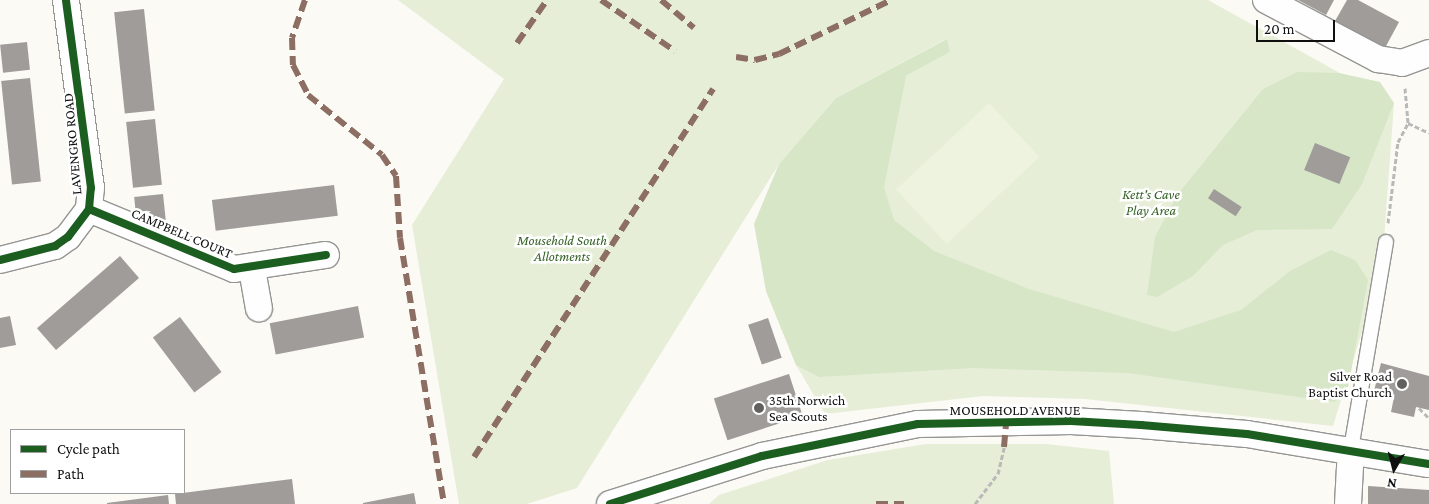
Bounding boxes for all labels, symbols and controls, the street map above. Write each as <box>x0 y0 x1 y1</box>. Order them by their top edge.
scale bar <box>1259 10 1338 42</box>
text: 20 m <box>1264 21 1295 37</box>
street label: LAVENGRO ROAD <box>59 92 85 196</box>
park label: Kett's Cave Play Area <box>1122 186 1180 218</box>
street label: CAMPBELL COURT <box>129 204 235 262</box>
park label: Mousehold South Allotments <box>517 232 607 264</box>
place label: Silver Road Baptist Church <box>1308 368 1392 401</box>
marker: Silver Road Baptist Church <box>1396 378 1408 390</box>
place label: 35th Norwich Sea Scouts <box>769 392 845 424</box>
marker: 35th Norwich Sea Scouts <box>753 402 765 414</box>
street label: MOUSEHOLD AVENUE <box>950 402 1080 418</box>
legend <box>10 429 185 494</box>
text: Cycle path <box>57 441 120 457</box>
north arrow <box>1369 444 1419 494</box>
text: Path <box>57 466 84 482</box>
text: N <box>1386 475 1398 492</box>

